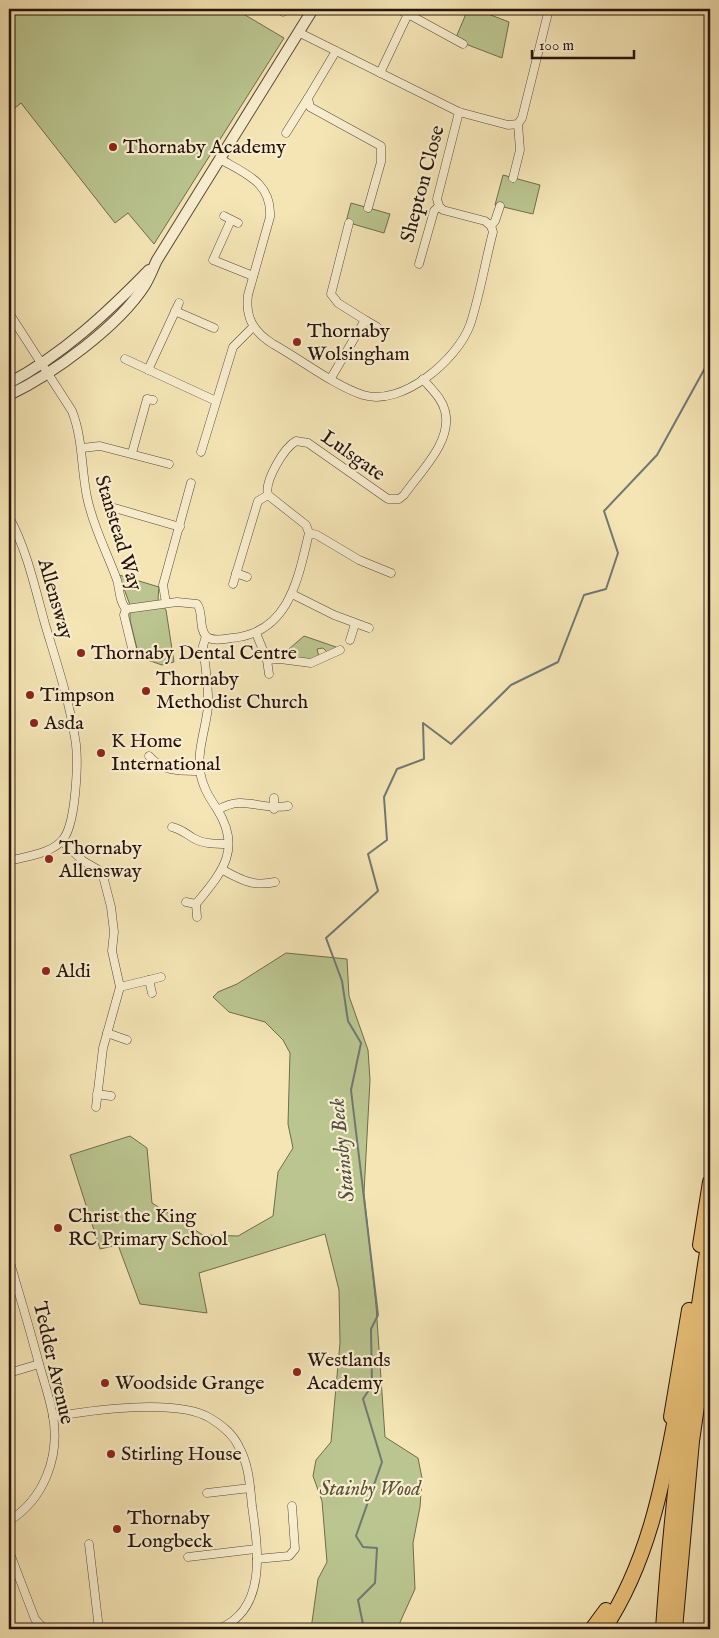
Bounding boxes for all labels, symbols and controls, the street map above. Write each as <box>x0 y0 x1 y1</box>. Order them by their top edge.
scale bar <box>532 28 634 60</box>
text: 100 m <box>539 36 575 55</box>
street label: Shepton Close <box>395 123 451 245</box>
place label: Thornaby Academy <box>123 135 286 160</box>
marker: Thornaby Academy <box>107 141 119 153</box>
place label: Thornaby Wolsingham <box>307 319 410 367</box>
marker: Thornaby Wolsingham <box>291 336 303 348</box>
street label: Lulsgate <box>316 425 390 487</box>
street label: Stanstead Way <box>89 472 147 594</box>
street label: Allensway <box>31 555 78 642</box>
place label: Thornaby Dental Centre <box>91 641 297 666</box>
marker: Thornaby Dental Centre <box>75 647 87 659</box>
place label: Thornaby Methodist Church <box>156 667 308 715</box>
place label: Timpson <box>40 683 115 708</box>
marker: Thornaby Methodist Church <box>140 685 152 697</box>
marker: Timpson <box>24 689 36 701</box>
place label: Asda <box>43 711 84 736</box>
marker: Asda <box>28 717 40 729</box>
place label: K Home International <box>111 729 221 777</box>
marker: K Home International <box>95 747 107 759</box>
place label: Thornaby Allensway <box>58 836 142 884</box>
marker: Thornaby Allensway <box>43 853 55 865</box>
place label: Aldi <box>55 959 91 984</box>
marker: Aldi <box>40 965 52 977</box>
water label: Stainsby Beck <box>324 1096 362 1203</box>
place label: Christ the King RC Primary School <box>68 1204 228 1252</box>
marker: Christ the King RC Primary School <box>52 1222 64 1234</box>
street label: Tedder Avenue <box>27 1299 79 1427</box>
place label: Westlands Academy <box>306 1348 391 1396</box>
marker: Westlands Academy <box>291 1366 303 1378</box>
place label: Woodside Grange <box>115 1371 264 1396</box>
marker: Woodside Grange <box>99 1377 111 1389</box>
place label: Stirling House <box>121 1442 242 1467</box>
marker: Stirling House <box>105 1448 117 1460</box>
park label: Stainby Wood <box>319 1477 422 1502</box>
place label: Thornaby Longbeck <box>127 1506 213 1554</box>
marker: Thornaby Longbeck <box>111 1523 123 1535</box>

